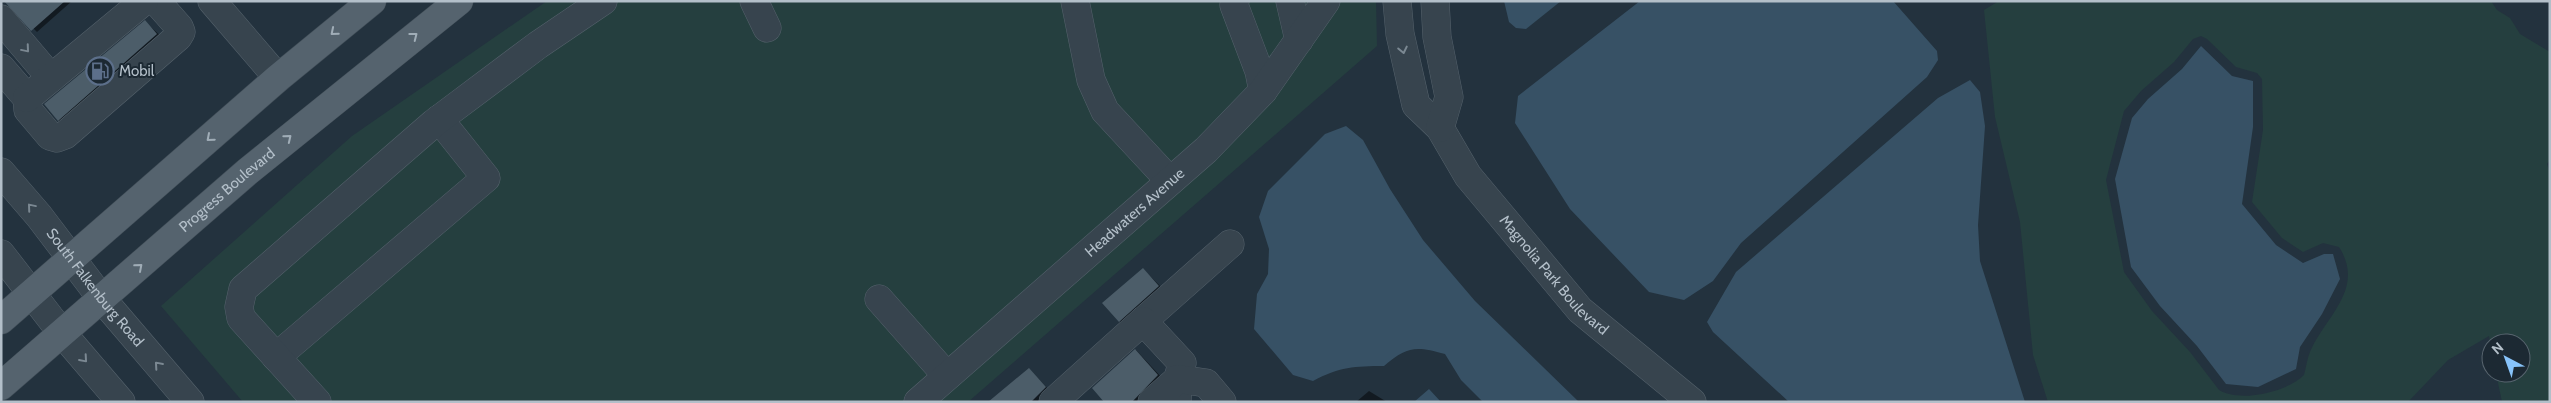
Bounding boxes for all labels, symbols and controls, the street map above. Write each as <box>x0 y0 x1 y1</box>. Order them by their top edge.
one-way arrow <box>330 26 339 35</box>
one-way arrow <box>409 33 418 42</box>
one-way arrow <box>20 43 29 52</box>
one-way arrow <box>1398 45 1408 54</box>
fuel station icon: Mobil <box>85 56 115 86</box>
place label: Mobil <box>119 62 155 80</box>
one-way arrow <box>207 132 216 141</box>
one-way arrow <box>282 136 291 144</box>
street label: Progress Boulevard <box>175 144 278 236</box>
street label: Headwaters Avenue <box>1081 164 1188 261</box>
one-way arrow <box>27 203 36 212</box>
street label: Magnolia Park Boulevard <box>1496 212 1612 339</box>
street label: South Falkenburg Road <box>43 225 148 350</box>
one-way arrow <box>133 264 142 273</box>
north arrow <box>2481 333 2531 383</box>
text: N <box>2488 338 2507 358</box>
one-way arrow <box>78 353 87 362</box>
one-way arrow <box>155 361 164 370</box>

